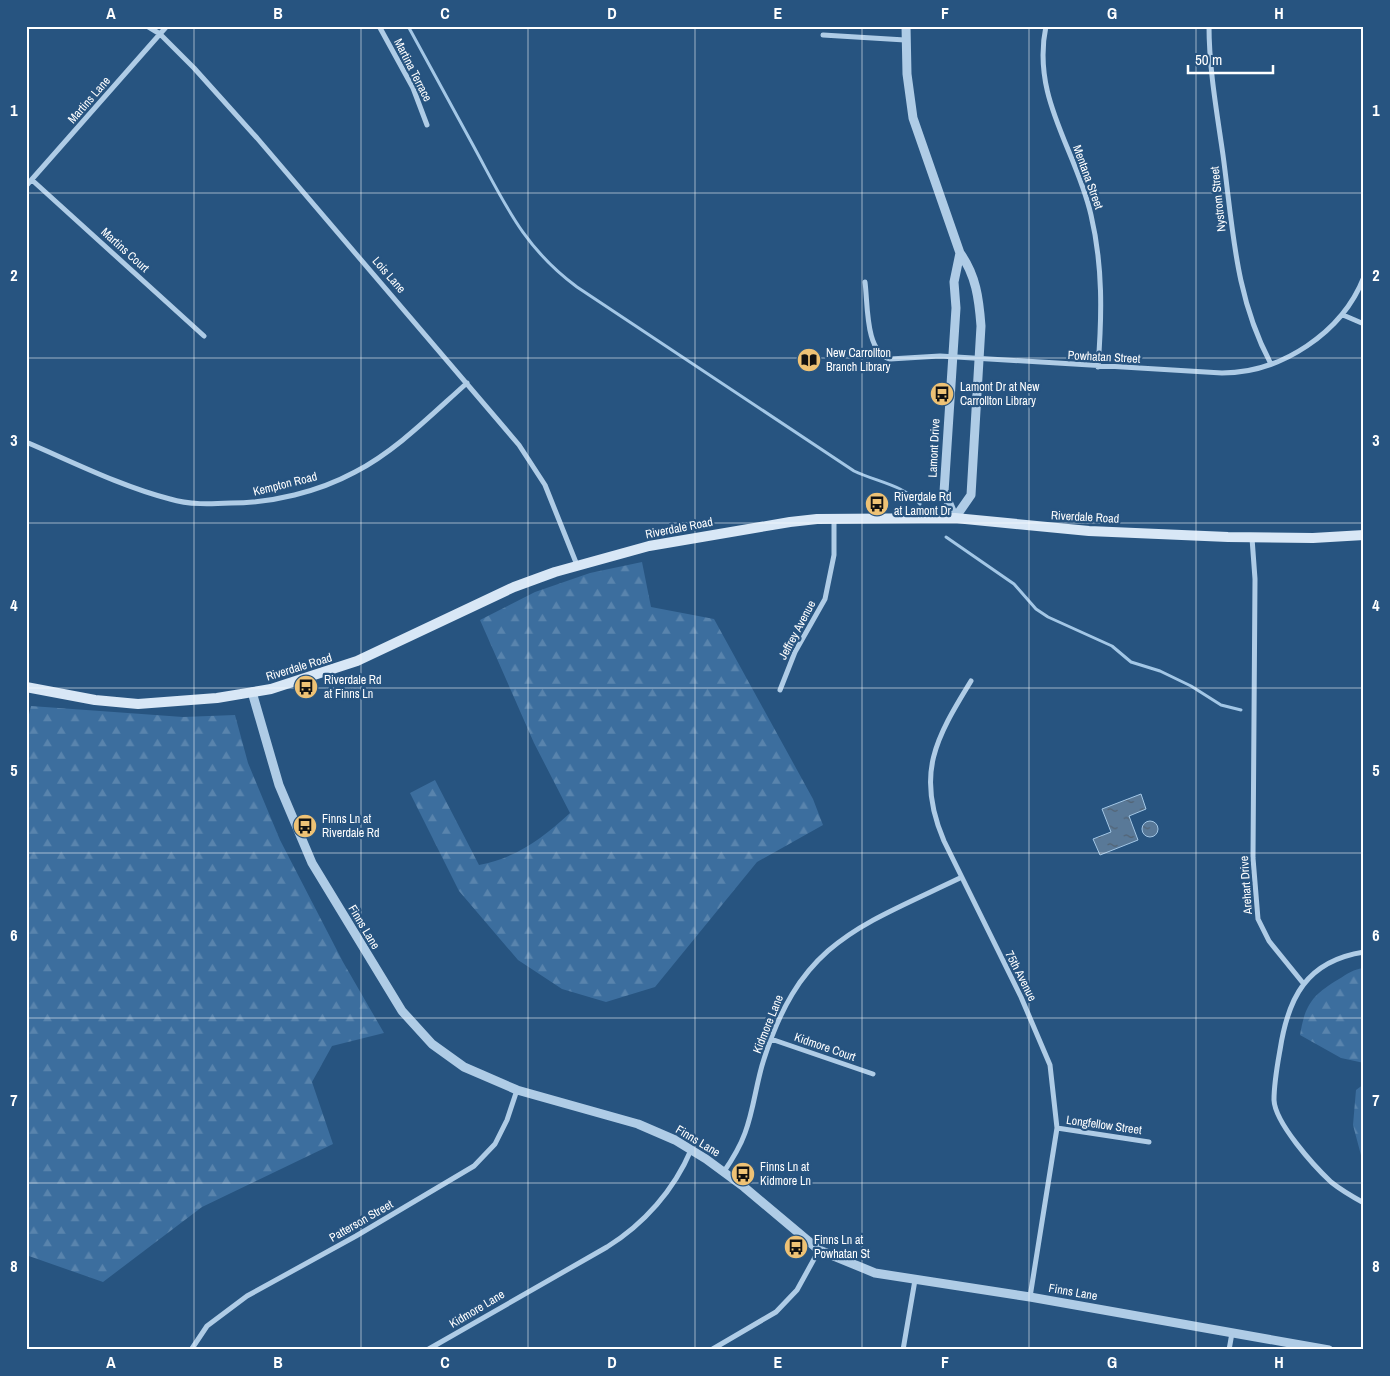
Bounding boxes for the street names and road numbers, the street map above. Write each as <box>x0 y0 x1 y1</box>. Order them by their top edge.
street label: Martina Terrace <box>390 36 436 104</box>
street label: Martins Lane <box>64 73 114 127</box>
street label: Mentana Street <box>1069 143 1107 212</box>
street label: Nystrom Street <box>1207 165 1229 232</box>
street label: Martins Court <box>97 224 153 276</box>
street label: Lois Lane <box>369 253 409 297</box>
street label: Powhatan Street <box>1067 347 1141 367</box>
street label: Lamont Drive <box>924 418 944 478</box>
street label: Kempton Road <box>251 468 319 500</box>
street label: Riverdale Road <box>1050 507 1120 527</box>
street label: Riverdale Road <box>644 514 714 542</box>
street label: Jeffrey Avenue <box>775 598 819 662</box>
street label: Riverdale Road <box>264 649 334 685</box>
street label: Arehart Drive <box>1236 855 1256 916</box>
street label: Finns Lane <box>344 902 384 952</box>
street label: 75th Avenue <box>1001 948 1041 1004</box>
street label: Kidmore Lane <box>749 992 787 1056</box>
street label: Kidmore Court <box>792 1029 858 1065</box>
street label: Longfellow Street <box>1065 1112 1143 1138</box>
street label: Finns Lane <box>673 1121 723 1161</box>
street label: Patterson Street <box>326 1196 396 1246</box>
street label: Finns Lane <box>1047 1280 1099 1304</box>
street label: Kidmore Lane <box>446 1286 508 1332</box>

